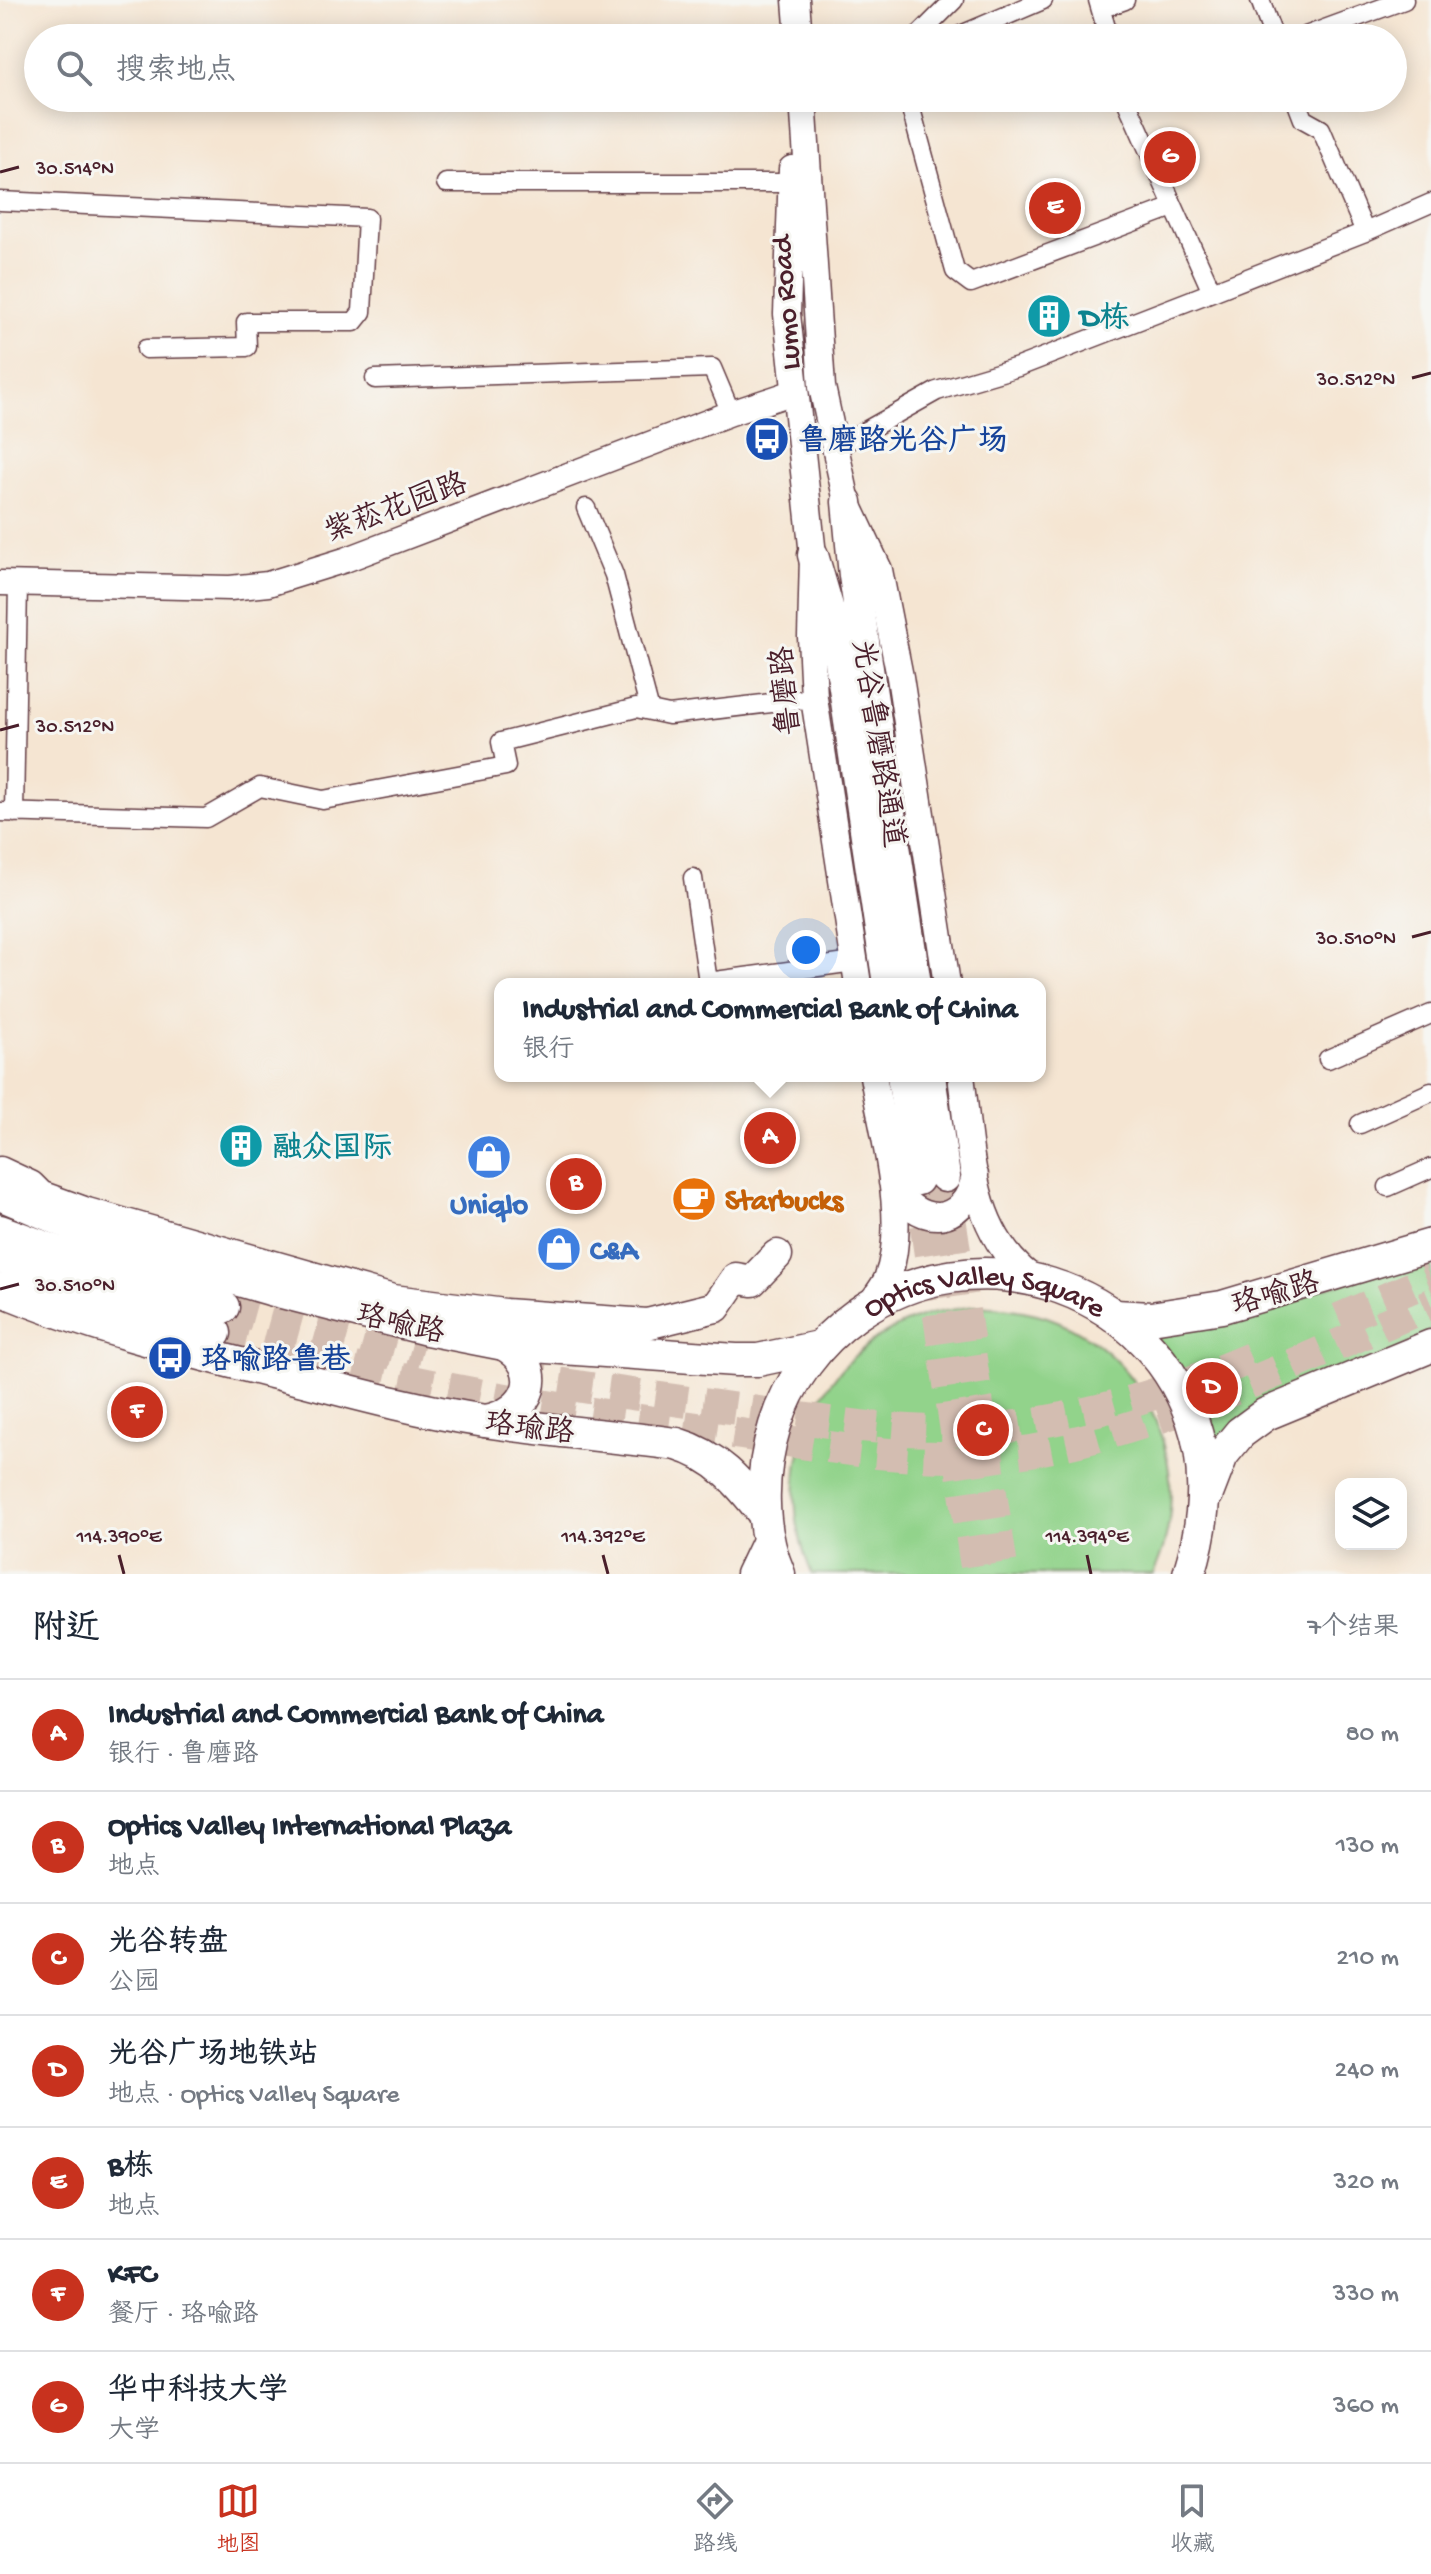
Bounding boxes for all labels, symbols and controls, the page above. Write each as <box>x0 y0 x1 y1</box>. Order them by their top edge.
search box <box>24 24 1407 112</box>
icon: search <box>52 46 96 90</box>
text: 搜索地点 <box>116 55 236 90</box>
pin: G <box>1144 127 1196 187</box>
text: 30.514°N <box>35 159 114 182</box>
pin: E <box>1029 178 1081 238</box>
street label: Lumo Road <box>766 232 811 371</box>
building icon: D栋 <box>1025 292 1073 340</box>
place label: D栋 <box>1077 301 1130 338</box>
text: 30.512°N <box>1316 370 1395 393</box>
bus stop icon: 鲁磨路光谷广场 <box>743 415 791 463</box>
place label: 鲁磨路光谷广场 <box>798 423 1008 461</box>
street label: 紫菘花园路 <box>319 466 473 552</box>
street label: 光谷鲁磨路通道 <box>842 637 912 850</box>
street label: 鲁磨路 <box>764 644 810 737</box>
text: 30.512°N <box>35 717 114 740</box>
text: 30.510°N <box>1315 929 1396 952</box>
your location <box>786 930 826 970</box>
popup <box>494 978 1046 1082</box>
text: Industrial and Commercial Bank of China <box>522 994 1018 1029</box>
text: 银行 <box>522 1036 574 1067</box>
pin: A <box>744 1108 796 1168</box>
building icon: 融众国际 <box>217 1122 265 1170</box>
place label: 融众国际 <box>272 1131 392 1168</box>
shop icon: Uniqlo <box>465 1133 513 1181</box>
pin: B <box>550 1154 602 1214</box>
cafe icon: Starbucks <box>670 1175 718 1223</box>
place label: Starbucks <box>725 1186 845 1221</box>
place label: Uniqlo <box>450 1190 529 1225</box>
shop icon: C&A <box>535 1225 583 1273</box>
place label: C&A <box>590 1236 640 1271</box>
text: Optics Valley Square <box>858 1261 1111 1328</box>
street label: 珞喻路 <box>1228 1265 1324 1326</box>
text: 30.510°N <box>34 1276 115 1299</box>
street label: 珞喻路 <box>352 1297 448 1354</box>
street label: Optics Valley Square <box>858 1299 1110 1335</box>
bus stop icon: 珞喻路鲁巷 <box>146 1334 194 1382</box>
place label: 珞喻路鲁巷 <box>201 1342 352 1380</box>
pin: D <box>1186 1358 1238 1418</box>
pin: F <box>111 1382 163 1442</box>
pin: C <box>957 1400 1009 1460</box>
street label: 珞瑜路 <box>483 1406 576 1453</box>
map controls <box>1335 1478 1407 1550</box>
button: layers <box>1335 1478 1407 1550</box>
text: 114.390°E <box>75 1527 163 1550</box>
text: 114.392°E <box>560 1527 646 1550</box>
text: 114.394°E <box>1044 1527 1130 1550</box>
text: 附近 <box>32 1611 100 1651</box>
text: 7个结果 <box>1307 1614 1399 1645</box>
text: Industrial and Commercial Bank of China <box>108 1699 603 1734</box>
text: A <box>50 1720 66 1751</box>
text: 80 m <box>1345 1720 1399 1751</box>
text: 银行 · 鲁磨路 <box>108 1741 258 1772</box>
text: Optics Valley International Plaza <box>108 1811 511 1846</box>
text: B <box>51 1832 65 1863</box>
text: 130 m <box>1336 1832 1399 1863</box>
text: 地点 <box>108 1853 160 1884</box>
text: 光谷转盘 <box>108 1927 228 1962</box>
text: C <box>51 1944 65 1975</box>
text: 210 m <box>1336 1944 1399 1975</box>
text: 公园 <box>108 1969 160 2000</box>
text: 光谷广场地铁站 <box>108 2039 318 2074</box>
text: D <box>50 2056 66 2087</box>
text: 240 m <box>1335 2056 1399 2087</box>
text: 地点 · Optics Valley Square <box>108 2081 399 2112</box>
text: B栋 <box>108 2151 153 2186</box>
text: E <box>50 2168 66 2199</box>
text: 320 m <box>1333 2168 1399 2199</box>
text: 地点 <box>108 2193 160 2224</box>
text: KFC <box>108 2259 156 2294</box>
text: F <box>51 2280 65 2311</box>
text: 330 m <box>1333 2280 1399 2311</box>
text: 餐厅 · 珞喻路 <box>108 2301 258 2332</box>
text: 华中科技大学 <box>108 2375 288 2410</box>
text: G <box>50 2392 66 2423</box>
text: 360 m <box>1333 2392 1399 2423</box>
text: 大学 <box>108 2417 160 2448</box>
tab: 地图 <box>216 2479 261 2559</box>
tab: 路线 <box>693 2479 738 2559</box>
tab: 收藏 <box>1170 2479 1215 2559</box>

